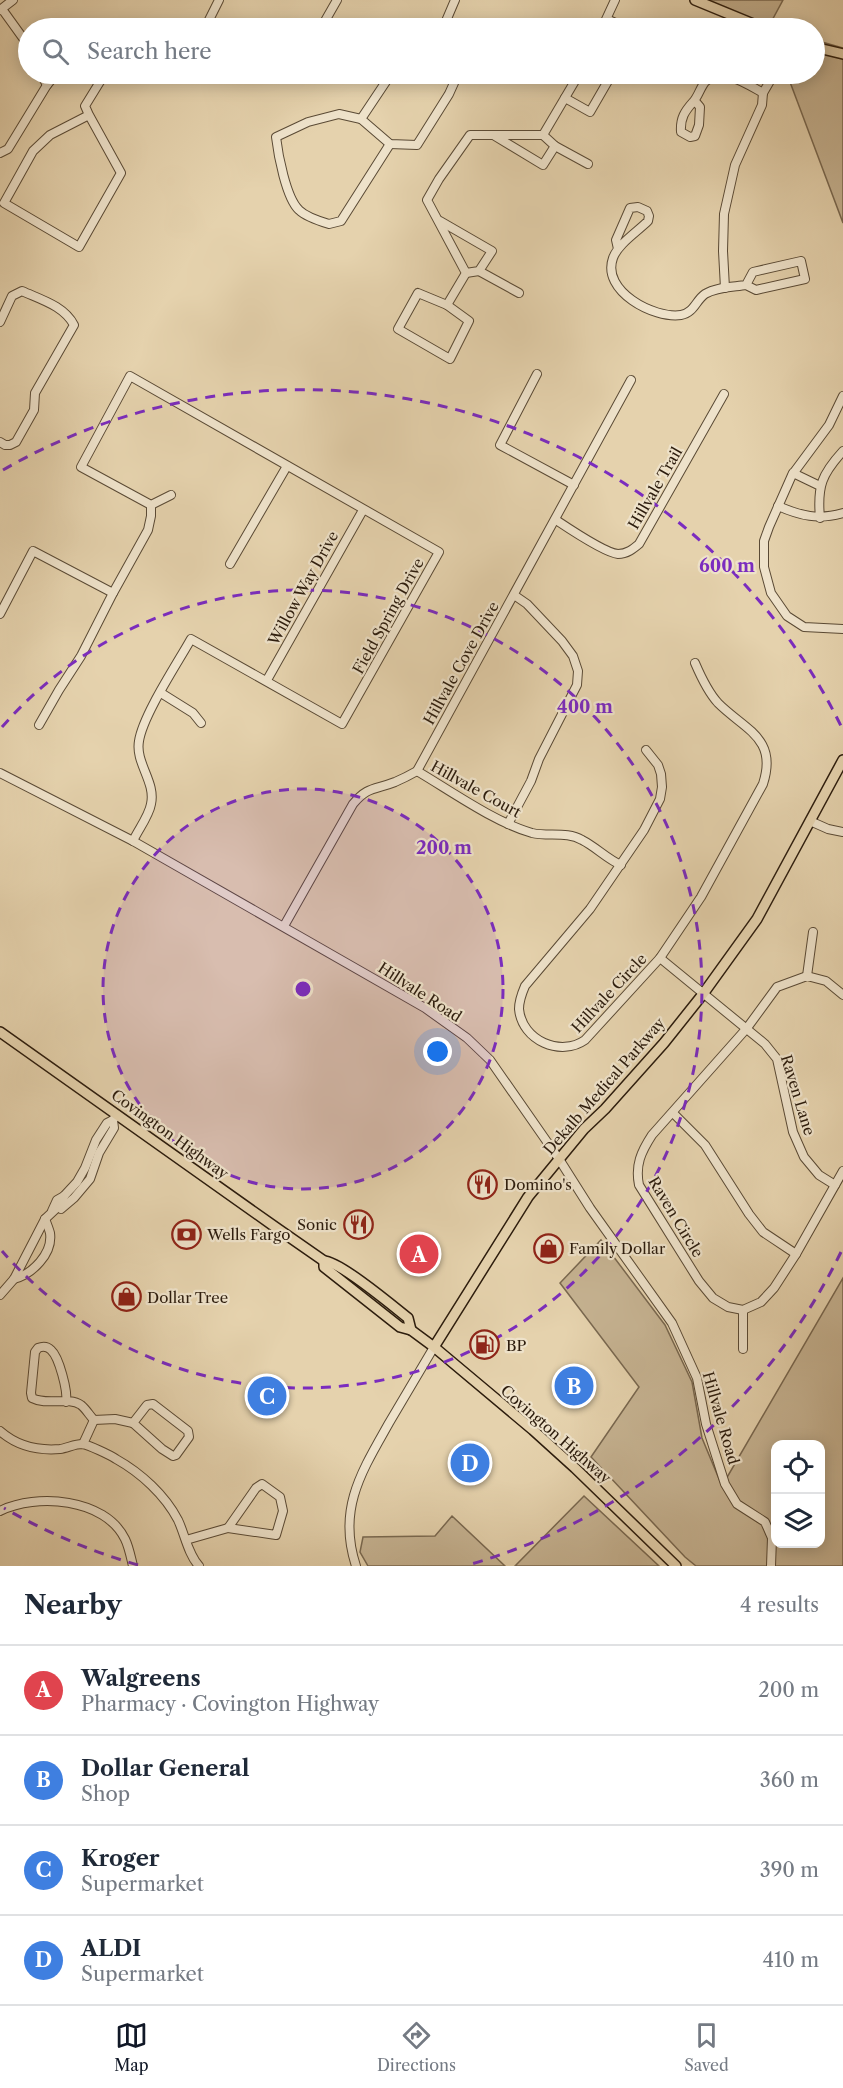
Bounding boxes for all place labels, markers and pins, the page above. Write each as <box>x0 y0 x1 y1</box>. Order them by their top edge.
centre of rings <box>293 979 313 999</box>
restaurant icon: Domino's <box>467 1168 499 1200</box>
place label: Domino's <box>504 1175 572 1194</box>
restaurant icon: Sonic <box>342 1208 374 1240</box>
place label: Sonic <box>297 1215 337 1234</box>
bank icon: Wells Fargo <box>170 1218 202 1250</box>
place label: Wells Fargo <box>206 1225 290 1244</box>
pin: A <box>400 1232 438 1276</box>
shop icon: Family Dollar <box>532 1232 564 1264</box>
place label: Family Dollar <box>569 1239 666 1258</box>
shop icon: Dollar Tree <box>110 1281 142 1313</box>
place label: Dollar Tree <box>147 1288 228 1307</box>
fuel station icon: BP <box>469 1329 501 1361</box>
place label: BP <box>506 1336 526 1355</box>
pin: B <box>554 1364 594 1408</box>
pin: C <box>248 1374 286 1418</box>
pin: D <box>450 1440 490 1486</box>

